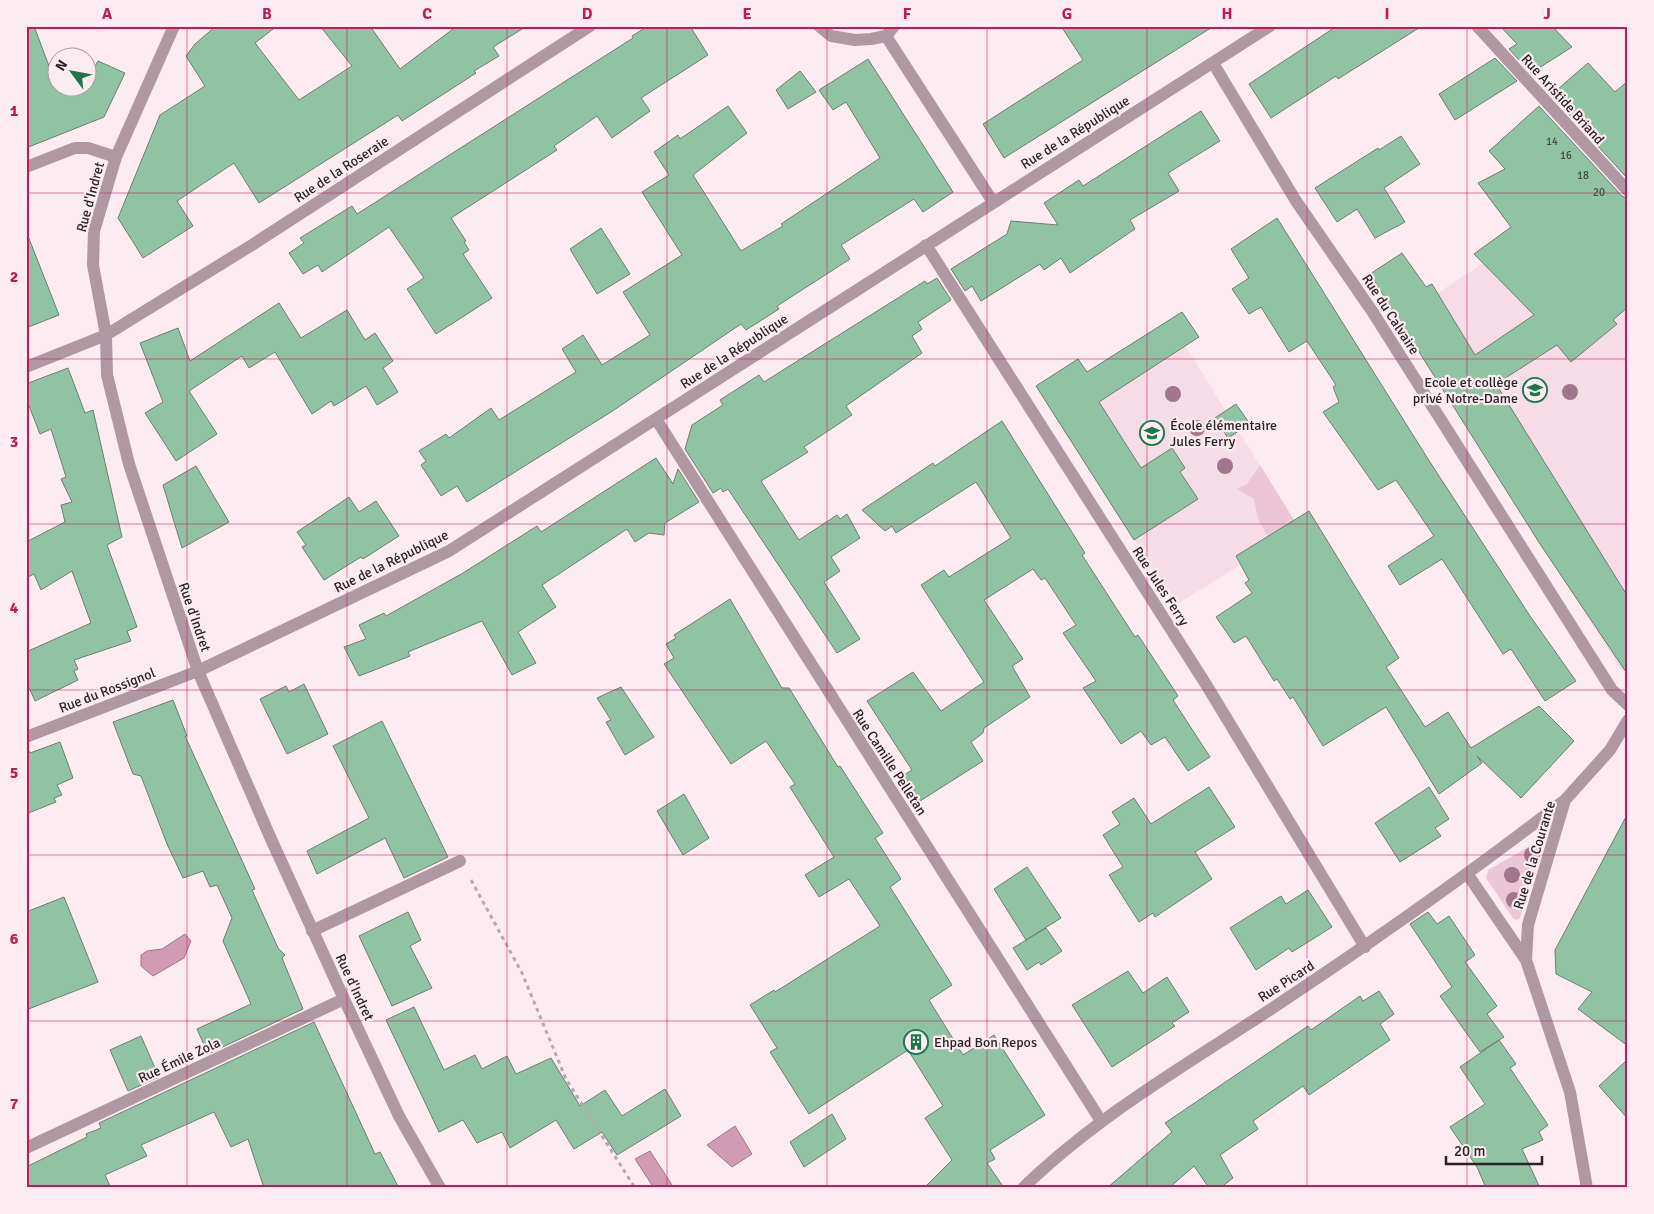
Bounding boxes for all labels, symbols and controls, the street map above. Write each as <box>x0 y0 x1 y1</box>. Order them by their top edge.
text: A <box>102 4 113 24</box>
text: B <box>262 4 272 24</box>
text: C <box>422 4 432 24</box>
text: D <box>582 4 593 24</box>
text: E <box>742 4 752 24</box>
text: F <box>903 4 912 24</box>
text: G <box>1062 4 1072 24</box>
text: H <box>1222 4 1232 24</box>
text: I <box>1384 4 1390 24</box>
text: J <box>1543 4 1551 24</box>
north arrow <box>48 48 98 98</box>
street label: Rue Aristide Briand <box>1518 51 1608 148</box>
text: N <box>52 57 71 74</box>
street label: Rue de la République <box>1018 92 1133 173</box>
text: 1 <box>10 101 19 121</box>
street label: Rue de la Roseraie <box>291 133 392 206</box>
house number: 14 <box>1546 135 1558 148</box>
house number: 16 <box>1560 149 1572 162</box>
street label: Rue d'Indret <box>73 160 108 234</box>
house number: 18 <box>1577 169 1589 182</box>
house number: 20 <box>1593 186 1605 199</box>
text: 2 <box>10 267 18 287</box>
street label: Rue du Calvaire <box>1358 271 1423 358</box>
street label: Rue de la République <box>677 310 791 393</box>
place label: Ecole et collège privé Notre-Dame <box>1413 374 1518 407</box>
school or university icon: Ecole et collège privé Notre-Dame <box>1522 377 1548 403</box>
place label: École élémentaire Jules Ferry <box>1170 417 1277 450</box>
school or university icon: École élémentaire Jules Ferry <box>1139 420 1165 446</box>
text: 3 <box>10 432 18 452</box>
street label: Rue de la République <box>331 526 451 597</box>
street label: Rue Jules Ferry <box>1129 543 1193 629</box>
street label: Rue d'Indret <box>175 580 214 654</box>
text: 4 <box>10 598 19 618</box>
street label: Rue du Rossignol <box>57 664 158 717</box>
street label: Rue Camille Pelletan <box>849 706 930 819</box>
text: 5 <box>10 763 18 783</box>
street label: Rue de la Courante <box>1510 799 1559 911</box>
text: 6 <box>10 929 19 949</box>
street label: Rue d'Indret <box>332 951 378 1024</box>
street label: Rue Picard <box>1255 957 1318 1006</box>
building icon: Ehpad Bon Repos <box>903 1029 929 1055</box>
street label: Rue Émile Zola <box>135 1034 223 1087</box>
place label: Ehpad Bon Repos <box>934 1034 1037 1051</box>
text: 7 <box>10 1094 19 1114</box>
scale bar <box>1446 1134 1543 1166</box>
text: 20 m <box>1454 1142 1485 1160</box>

